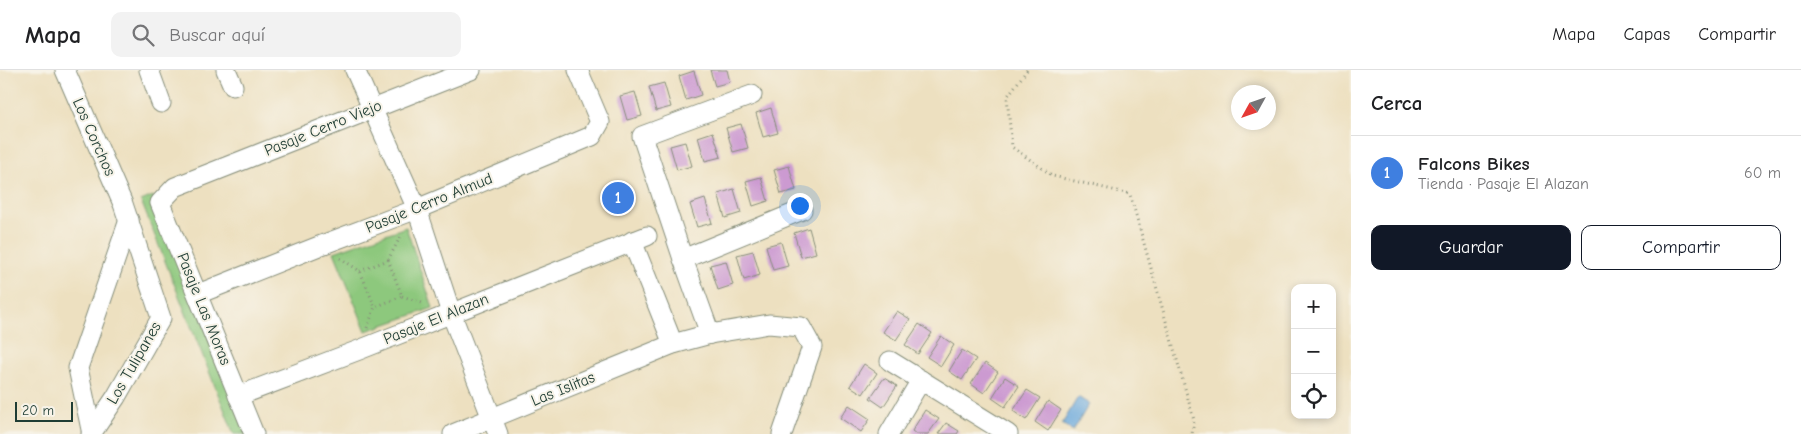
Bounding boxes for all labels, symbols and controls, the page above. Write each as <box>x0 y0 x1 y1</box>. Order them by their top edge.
search box <box>111 12 461 57</box>
text: Mapa <box>25 21 81 49</box>
icon: search <box>129 21 157 49</box>
text: Buscar aquí <box>169 24 265 46</box>
text: Mapa <box>1552 24 1595 45</box>
text: Capas <box>1623 24 1670 45</box>
text: Compartir <box>1698 24 1776 45</box>
north arrow <box>1231 85 1276 130</box>
text: Cerca <box>1371 91 1422 115</box>
street label: Los Corchos <box>69 95 119 179</box>
street label: Pasaje Cerro Viejo <box>262 96 384 160</box>
text: Falcons Bikes <box>1418 153 1530 175</box>
text: 1 <box>1384 164 1390 182</box>
text: 60 m <box>1744 164 1781 182</box>
street label: Pasaje Cerro Almud <box>363 169 495 237</box>
text: Tienda · Pasaje El Alazan <box>1418 175 1589 193</box>
pin: 1 <box>602 179 634 217</box>
your location <box>787 193 813 219</box>
button: Guardar <box>1371 225 1571 270</box>
button: Compartir <box>1581 225 1781 270</box>
street label: Pasaje Las Moras <box>173 250 235 368</box>
map controls <box>1291 284 1336 419</box>
button: + <box>1291 284 1336 329</box>
street label: Pasaje El Alazan <box>381 290 491 348</box>
street label: Los Tulipanes <box>103 318 165 407</box>
button: − <box>1291 329 1336 374</box>
street label: Las Islitas <box>529 368 598 410</box>
button: locate <box>1291 374 1336 419</box>
scale bar <box>15 399 72 422</box>
text: 20 m <box>22 402 54 419</box>

